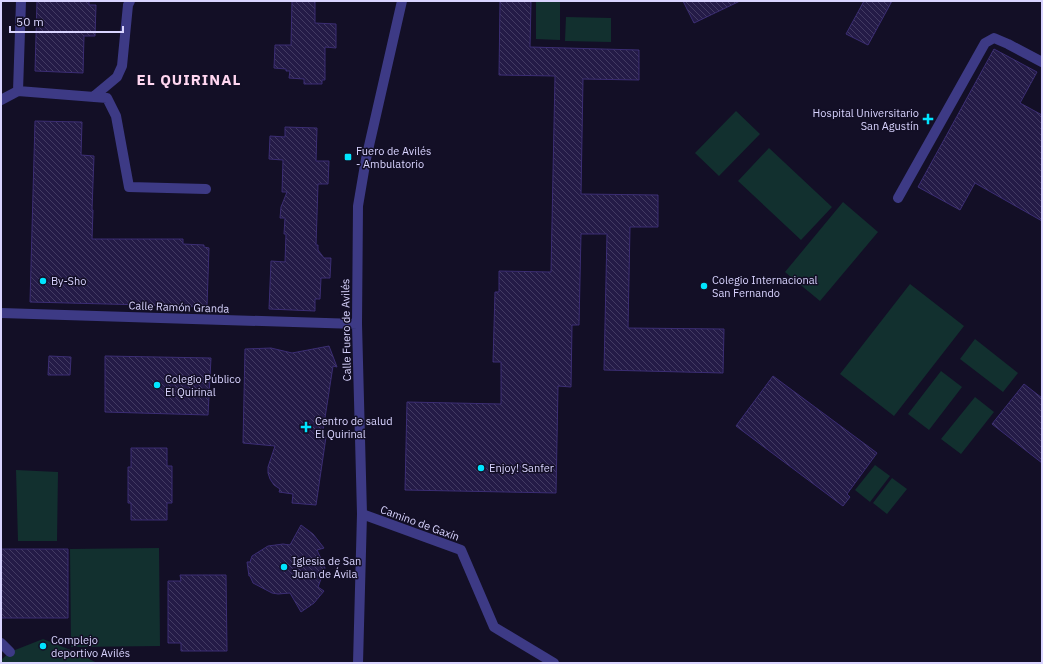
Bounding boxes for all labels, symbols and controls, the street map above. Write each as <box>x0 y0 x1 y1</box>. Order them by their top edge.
scale bar <box>10 8 123 34</box>
text: 50 m <box>16 14 44 29</box>
district label: EL QUIRINAL <box>137 70 241 89</box>
place label: Hospital Universitario San Agustín <box>813 106 919 133</box>
marker: Hospital Universitario San Agustín <box>922 113 934 125</box>
place label: Fuero de Avilés - Ambulatorio <box>356 144 431 171</box>
marker: Fuero de Avilés - Ambulatorio <box>343 152 353 162</box>
place label: Colegio Internacional San Fernando <box>712 273 818 300</box>
place label: By-Sho <box>51 274 86 288</box>
marker: By-Sho <box>38 276 48 286</box>
street label: Calle Fuero de Avilés <box>338 279 354 381</box>
marker: Colegio Internacional San Fernando <box>699 281 709 291</box>
street label: Calle Ramón Granda <box>128 298 230 316</box>
place label: Colegio Público El Quirinal <box>165 372 241 399</box>
marker: Colegio Público El Quirinal <box>152 380 162 390</box>
place label: Centro de salud El Quirinal <box>315 414 393 441</box>
marker: Centro de salud El Quirinal <box>300 421 312 433</box>
place label: Enjoy! Sanfer <box>489 461 554 475</box>
marker: Enjoy! Sanfer <box>476 463 486 473</box>
street label: Camino de Gaxín <box>379 502 461 544</box>
place label: Iglesia de San Juan de Ávila <box>292 554 361 581</box>
marker: Iglesia de San Juan de Ávila <box>279 562 289 572</box>
place label: Complejo deportivo Avilés <box>51 633 130 660</box>
marker: Complejo deportivo Avilés <box>38 641 48 651</box>

